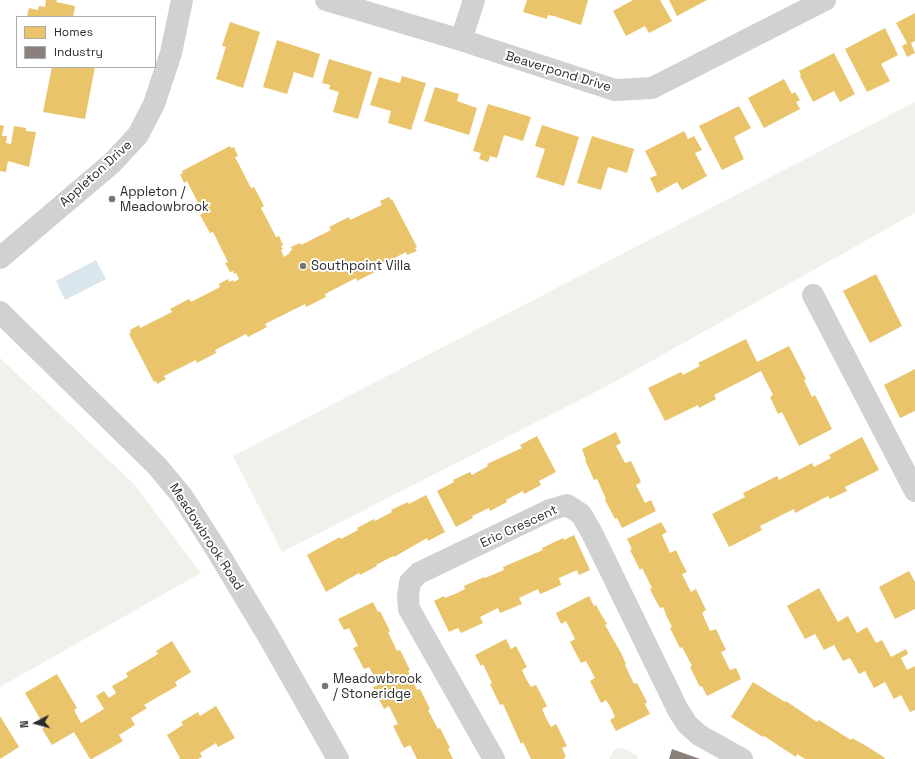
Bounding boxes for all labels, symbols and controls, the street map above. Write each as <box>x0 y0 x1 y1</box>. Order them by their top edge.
legend <box>16 16 156 68</box>
text: Homes <box>54 24 93 40</box>
text: Industry <box>54 44 103 60</box>
street label: Beaverpond Drive <box>503 48 613 96</box>
street label: Appleton Drive <box>57 137 135 211</box>
place label: Appleton / Meadowbrook <box>120 184 209 215</box>
marker: Appleton / Meadowbrook <box>107 194 117 204</box>
place label: Southpoint Villa <box>311 258 411 274</box>
marker: Southpoint Villa <box>298 261 308 271</box>
street label: Meadowbrook Road <box>166 481 246 593</box>
street label: Eric Crescent <box>478 502 560 552</box>
place label: Meadowbrook / Stoneridge <box>333 671 422 702</box>
marker: Meadowbrook / Stoneridge <box>320 681 330 691</box>
north arrow <box>16 703 56 743</box>
text: N <box>17 720 31 729</box>

